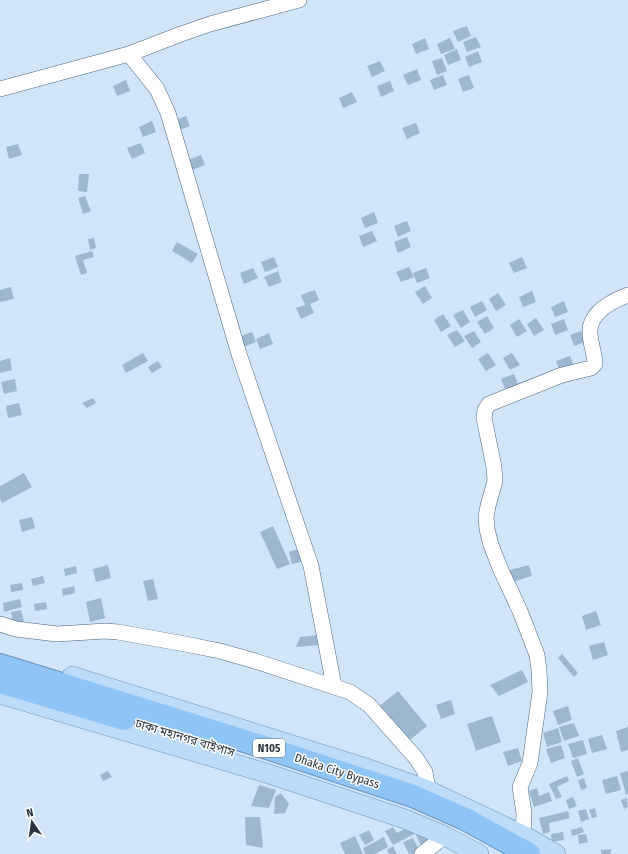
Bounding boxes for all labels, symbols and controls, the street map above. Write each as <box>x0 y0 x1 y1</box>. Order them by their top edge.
street label: ঢাকা মহানগর বাইপাস <box>133 715 237 760</box>
road number: N105 <box>253 739 285 757</box>
street label: Dhaka City Bypass <box>293 751 381 791</box>
north arrow <box>12 802 52 842</box>
text: N <box>25 806 35 820</box>

